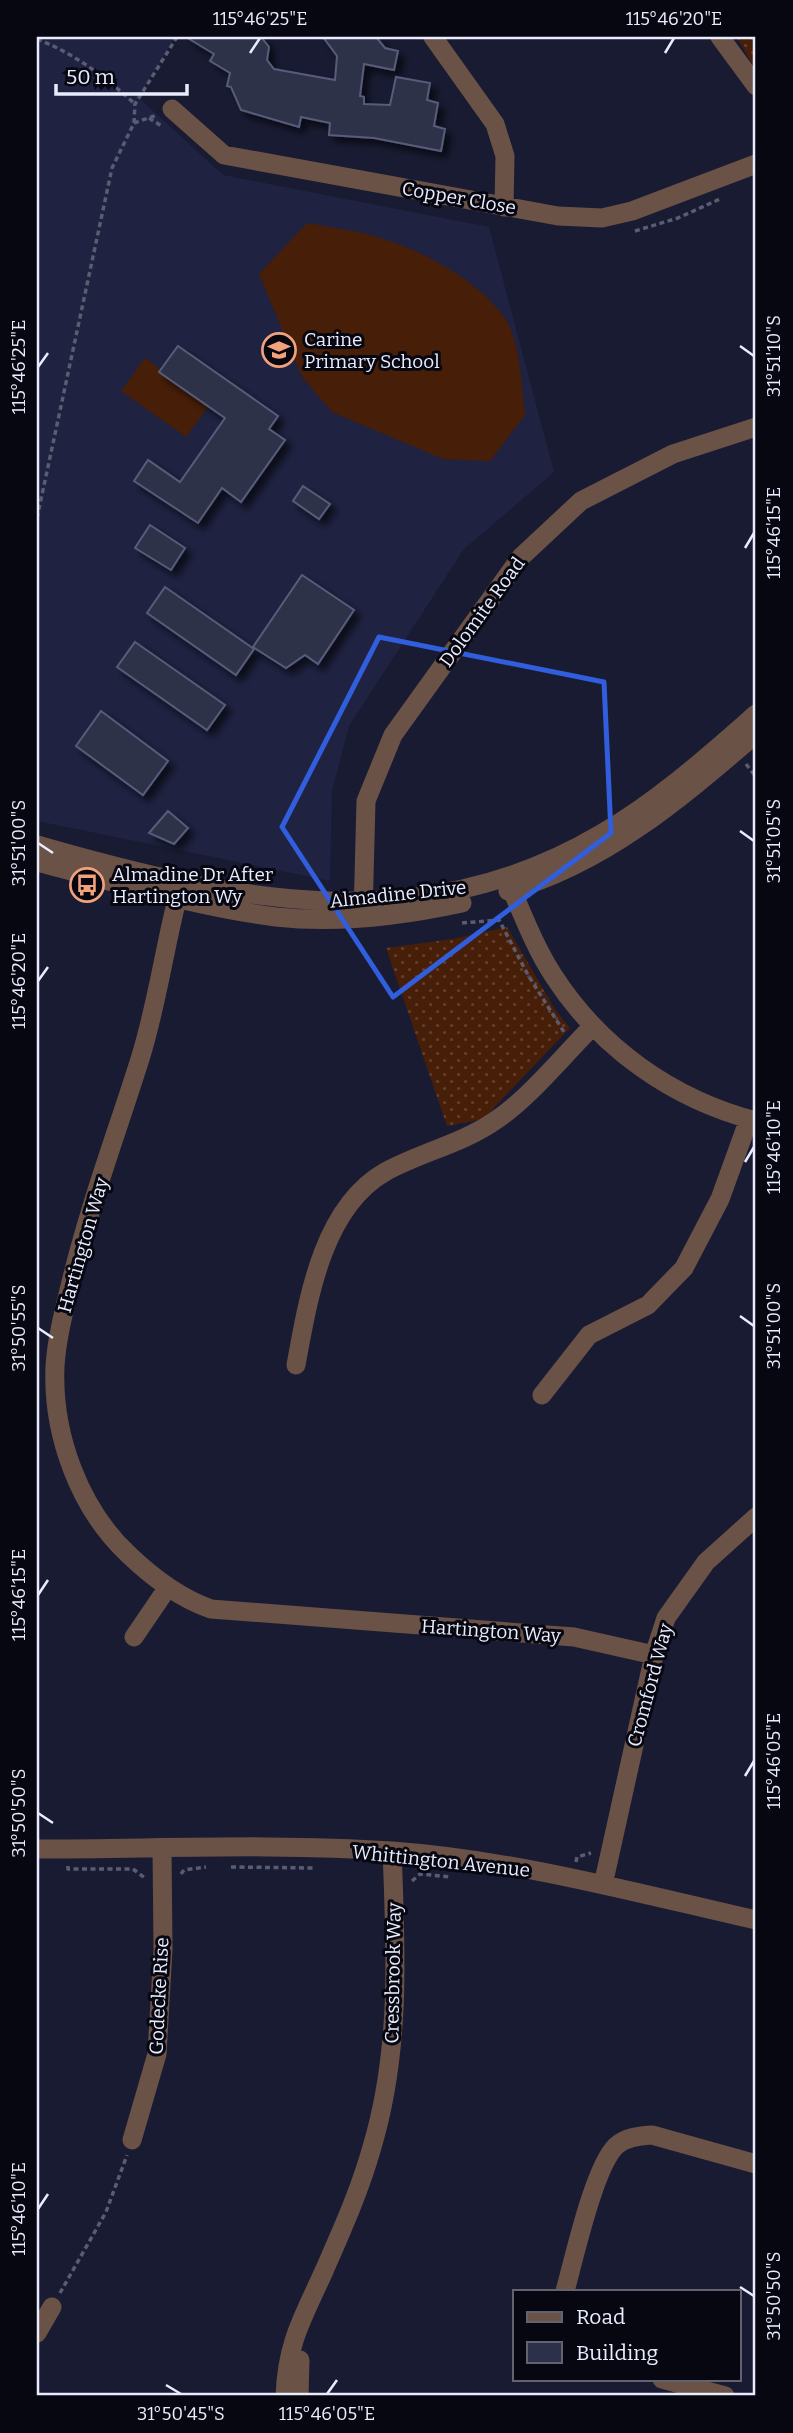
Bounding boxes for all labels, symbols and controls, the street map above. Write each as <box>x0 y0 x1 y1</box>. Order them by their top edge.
text: 115°46'25"E <box>213 8 307 30</box>
text: 115°46'20"E <box>626 8 722 30</box>
scale bar <box>56 52 187 96</box>
text: 50 m <box>66 64 115 90</box>
street label: Copper Close <box>400 177 518 219</box>
text: 31°51'10"S <box>763 315 785 397</box>
text: 115°46'25"E <box>8 320 30 414</box>
place label: Carine Primary School <box>304 328 440 373</box>
school or university icon: Carine Primary School <box>260 331 298 369</box>
text: 115°46'15"E <box>763 487 785 579</box>
street label: Dolomite Road <box>434 553 530 671</box>
text: 31°51'05"S <box>763 799 785 883</box>
text: 31°51'00"S <box>8 800 30 886</box>
place label: Almadine Dr After Hartington Wy <box>112 863 274 908</box>
bus stop icon: Almadine Dr After Hartington Wy <box>68 866 106 904</box>
street label: Almadine Drive <box>329 875 467 913</box>
text: 115°46'20"E <box>8 933 30 1029</box>
text: 115°46'10"E <box>763 1100 785 1194</box>
street label: Hartington Way <box>53 1174 114 1315</box>
text: 31°51'00"S <box>763 1283 785 1369</box>
text: 31°50'55"S <box>8 1285 30 1371</box>
text: 115°46'15"E <box>8 1549 30 1641</box>
street label: Hartington Way <box>420 1615 562 1647</box>
street label: Cromford Way <box>622 1620 678 1749</box>
text: 115°46'05"E <box>763 1713 785 1809</box>
text: 31°50'50"S <box>8 1769 30 1857</box>
street label: Whittington Avenue <box>351 1840 531 1882</box>
street label: Cressbrook Way <box>380 1901 406 2044</box>
street label: Godecke Rise <box>144 1937 174 2055</box>
text: 115°46'10"E <box>8 2162 30 2256</box>
text: 31°50'50"S <box>763 2252 785 2340</box>
legend <box>513 2290 740 2380</box>
text: Road <box>576 2304 625 2330</box>
text: Building <box>576 2340 659 2366</box>
text: 31°50'45"S <box>137 2403 225 2425</box>
text: 115°46'05"E <box>279 2403 375 2425</box>

